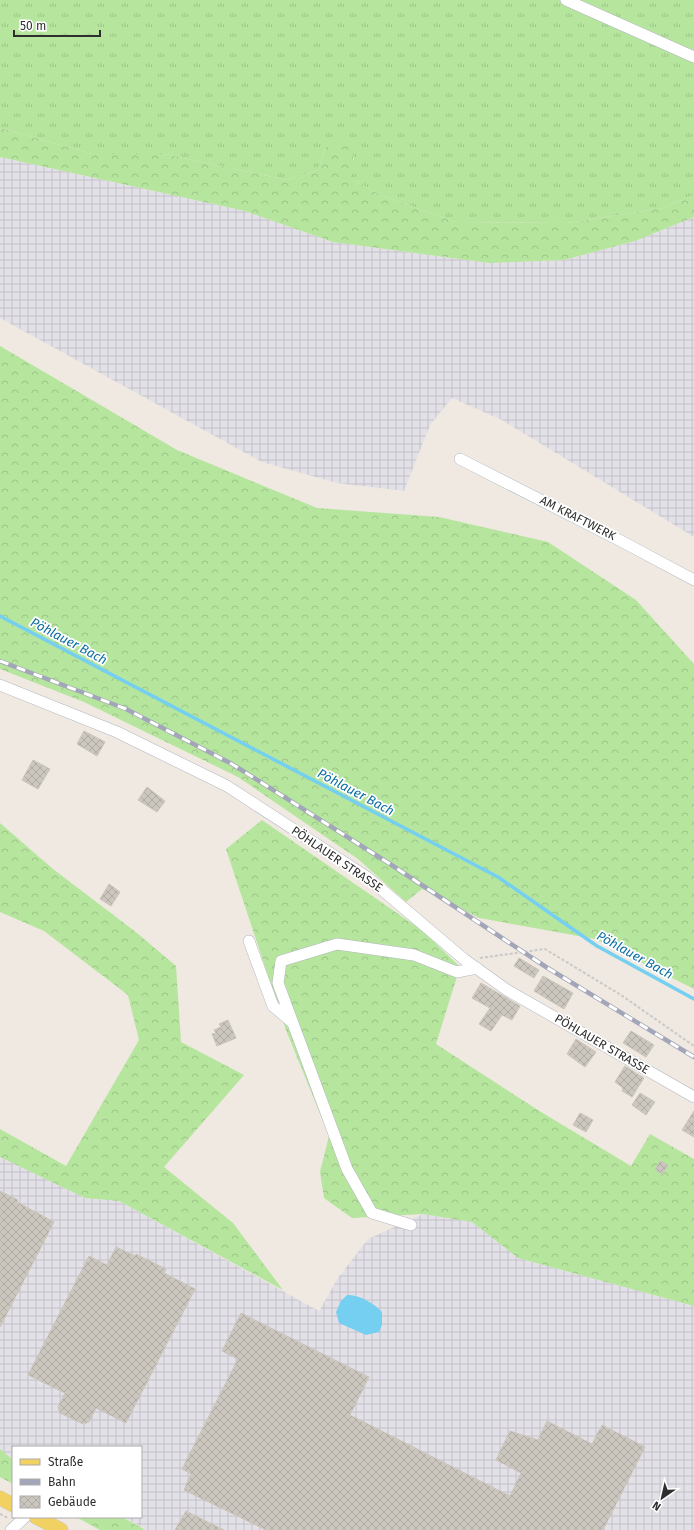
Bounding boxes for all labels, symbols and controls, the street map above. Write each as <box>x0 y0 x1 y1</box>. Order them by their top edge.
scale bar <box>14 12 100 38</box>
text: 50 m <box>20 19 46 33</box>
street label: AM KRAFTWERK <box>538 493 619 544</box>
water label: Pöhlauer Bach <box>28 615 110 667</box>
water label: Pöhlauer Bach <box>315 766 397 818</box>
street label: PÖHLAUER STRASSE <box>289 822 386 895</box>
water label: Pöhlauer Bach <box>594 928 676 982</box>
street label: PÖHLAUER STRASSE <box>552 1009 653 1077</box>
legend <box>12 1446 142 1518</box>
text: Straße <box>48 1455 83 1469</box>
text: Bahn <box>48 1475 76 1489</box>
north arrow <box>642 1478 682 1518</box>
text: Gebäude <box>48 1495 96 1509</box>
text: N <box>650 1498 663 1513</box>

